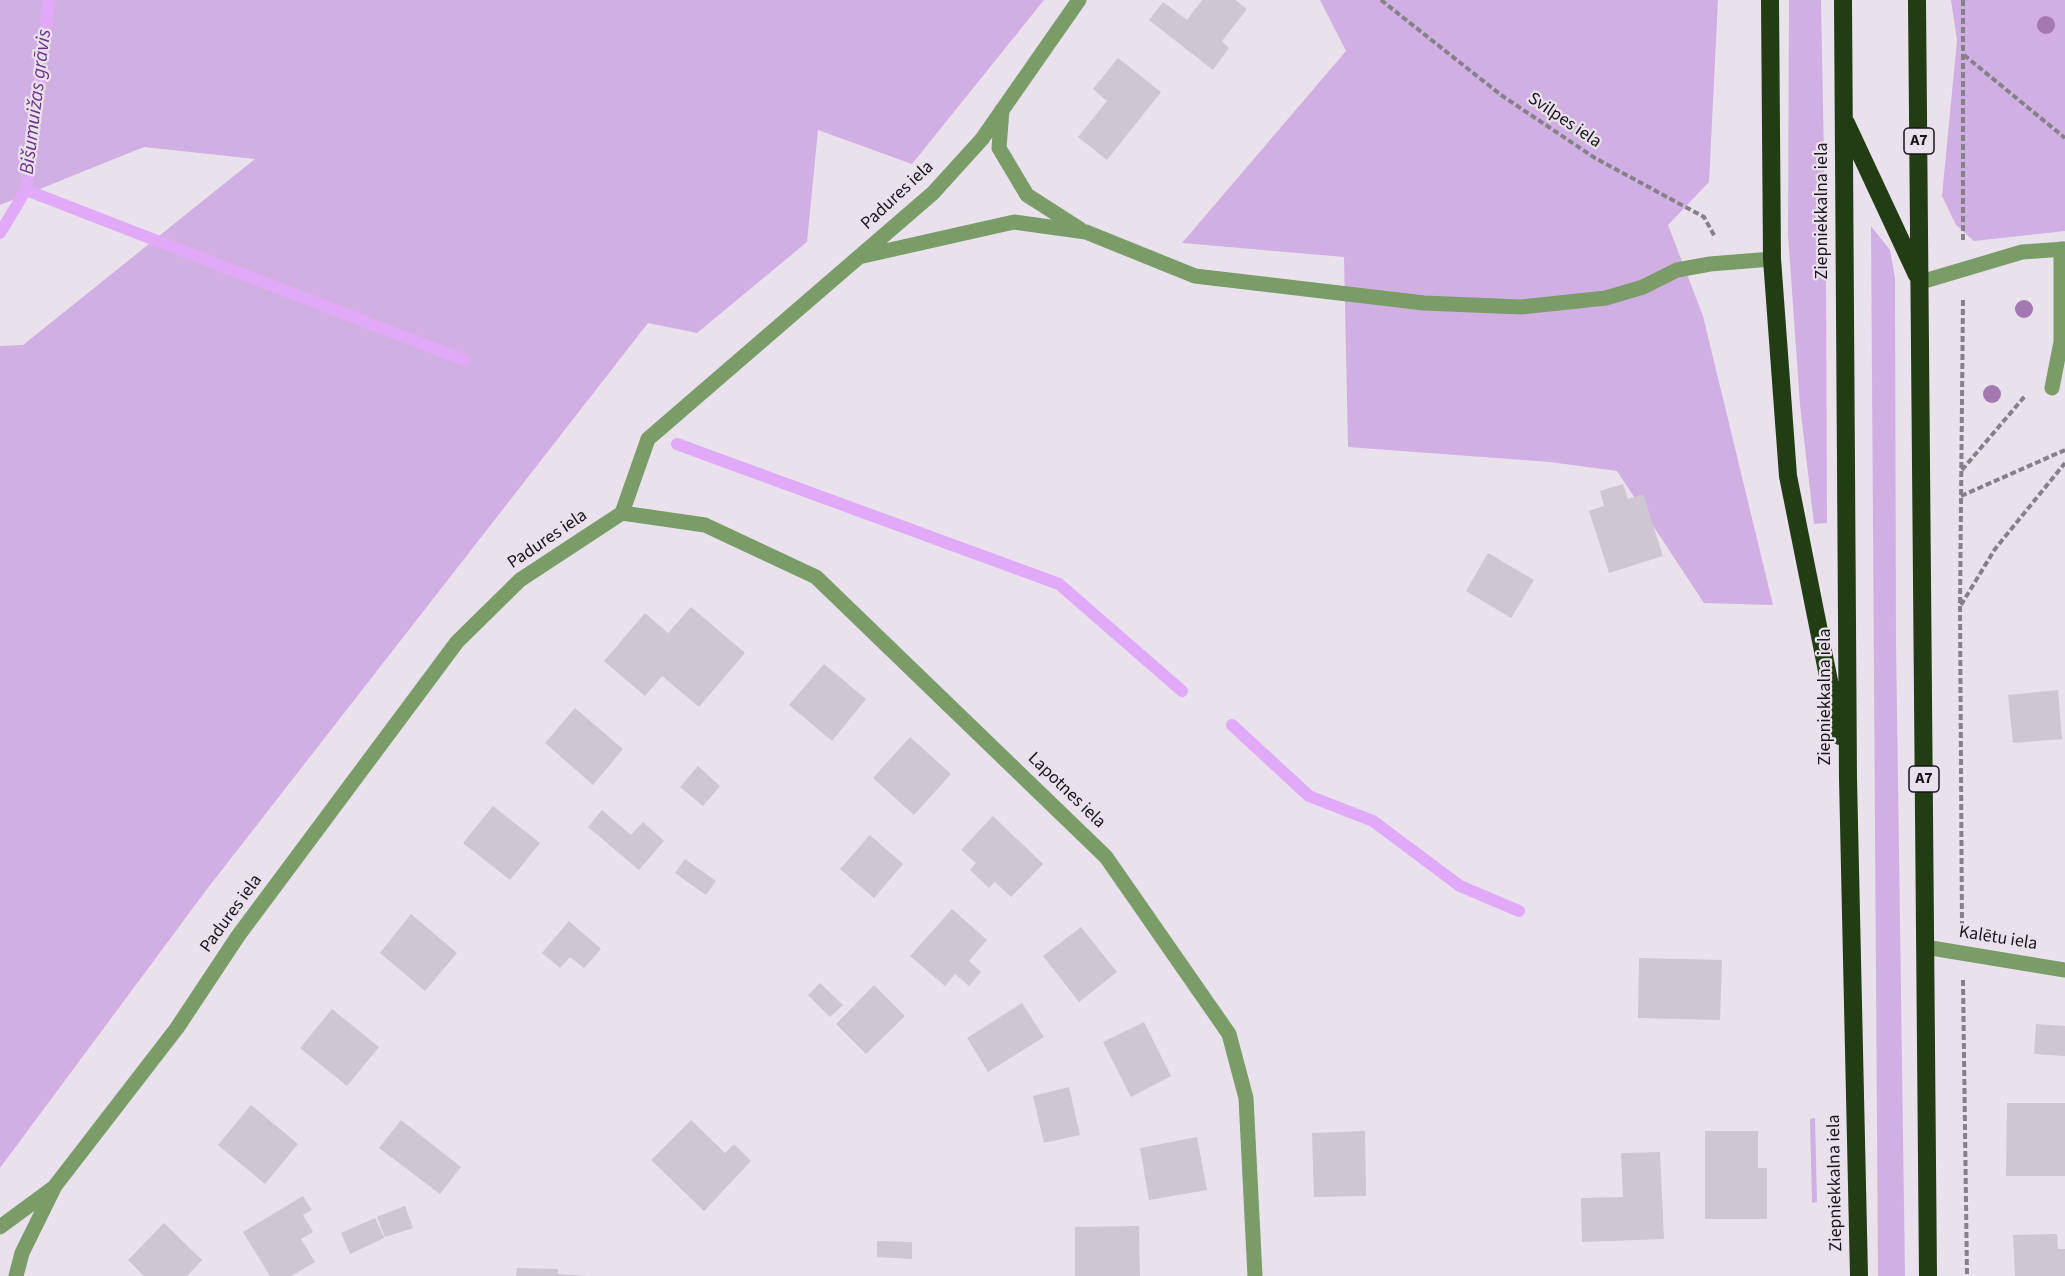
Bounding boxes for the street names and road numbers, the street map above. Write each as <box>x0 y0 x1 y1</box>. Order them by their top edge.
street label: Svilpes iela <box>1523 89 1605 153</box>
road number: A7 <box>1904 128 1934 154</box>
street label: Ziepniekkalna iela <box>1812 142 1834 280</box>
street label: Padures iela <box>857 157 939 235</box>
street label: Padures iela <box>504 505 592 575</box>
street label: Ziepniekkalna iela <box>1815 628 1837 766</box>
street label: Lapotnes iela <box>1022 748 1110 834</box>
road number: A7 <box>1909 766 1939 792</box>
street label: Padures iela <box>196 871 268 957</box>
street label: Kalētu iela <box>1957 922 2039 956</box>
street label: Ziepniekkalna iela <box>1824 1114 1848 1252</box>

